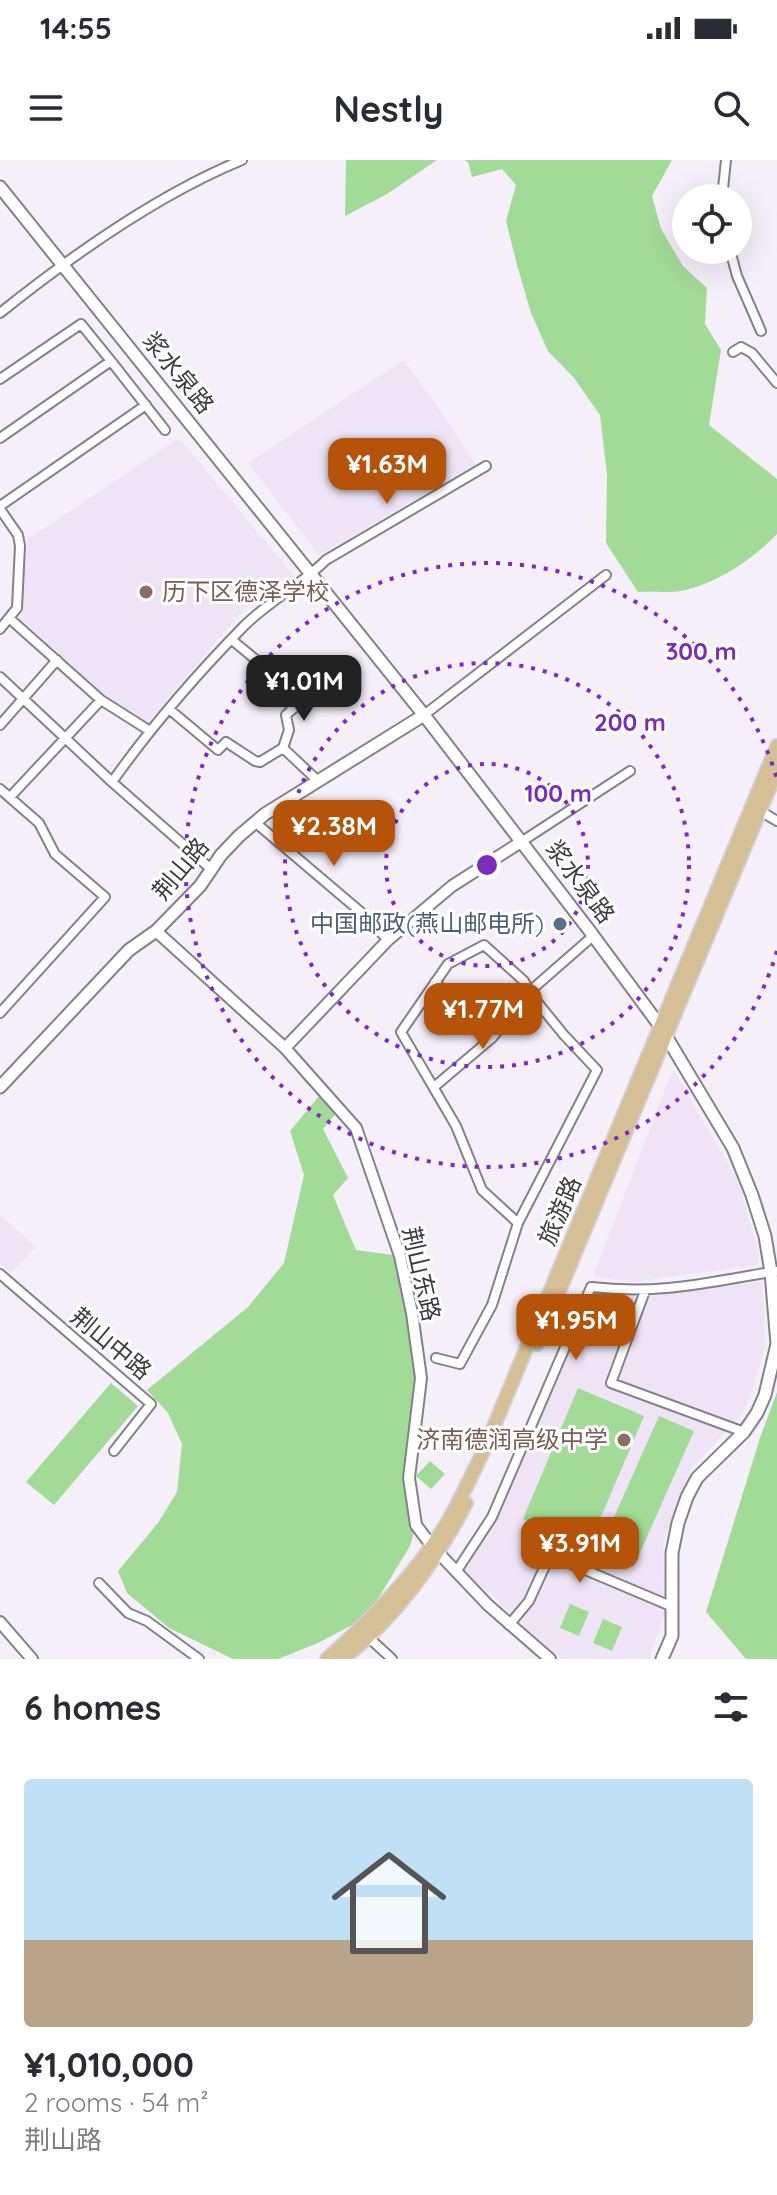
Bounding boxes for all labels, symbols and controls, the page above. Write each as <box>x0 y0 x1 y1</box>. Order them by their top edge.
text: 14:55 <box>40 9 112 47</box>
icon: menu <box>24 86 68 130</box>
text: Nestly <box>333 86 444 131</box>
icon: search <box>709 86 753 130</box>
map controls <box>672 184 752 264</box>
button: locate <box>672 184 752 264</box>
street label: 浆水泉路 <box>137 326 221 419</box>
pin: ¥1.63M <box>322 438 452 506</box>
text: ¥1.63M <box>346 447 428 480</box>
place label: 历下区德泽学校 <box>162 576 330 606</box>
marker: 历下区德泽学校 <box>137 583 155 601</box>
text: 300 m <box>665 636 737 666</box>
pin: ¥1.01M <box>239 655 369 723</box>
text: ¥1.01M <box>264 664 344 697</box>
text: 200 m <box>594 707 666 737</box>
text: 100 m <box>524 778 592 808</box>
pin: ¥2.38M <box>269 800 399 868</box>
text: ¥2.38M <box>291 809 377 842</box>
street label: 荆山路 <box>146 831 215 906</box>
street label: 浆水泉路 <box>540 834 622 929</box>
centre of rings <box>473 851 501 879</box>
place label: 中国邮政(燕山邮电所) <box>310 908 544 938</box>
marker: 中国邮政(燕山邮电所) <box>551 915 569 933</box>
pin: ¥1.77M <box>418 983 548 1051</box>
text: ¥1.77M <box>442 992 524 1025</box>
street label: 旅游路 <box>531 1172 587 1250</box>
street label: 荆山东路 <box>397 1224 447 1324</box>
pin: ¥1.95M <box>511 1294 641 1362</box>
street label: 荆山中路 <box>65 1301 158 1386</box>
text: ¥1.95M <box>534 1303 618 1336</box>
place label: 济南德润高级中学 <box>416 1424 608 1454</box>
marker: 济南德润高级中学 <box>615 1431 633 1449</box>
pin: ¥3.91M <box>515 1517 645 1585</box>
text: ¥3.91M <box>539 1526 621 1559</box>
icon: filters <box>709 1685 753 1729</box>
text: 6 homes <box>24 1686 161 1729</box>
icon: home <box>317 1831 461 1975</box>
text: ¥1,010,000 <box>24 2043 194 2086</box>
text: 2 rooms · 54 m² <box>24 2086 208 2119</box>
text: 荆山路 <box>24 2123 102 2156</box>

